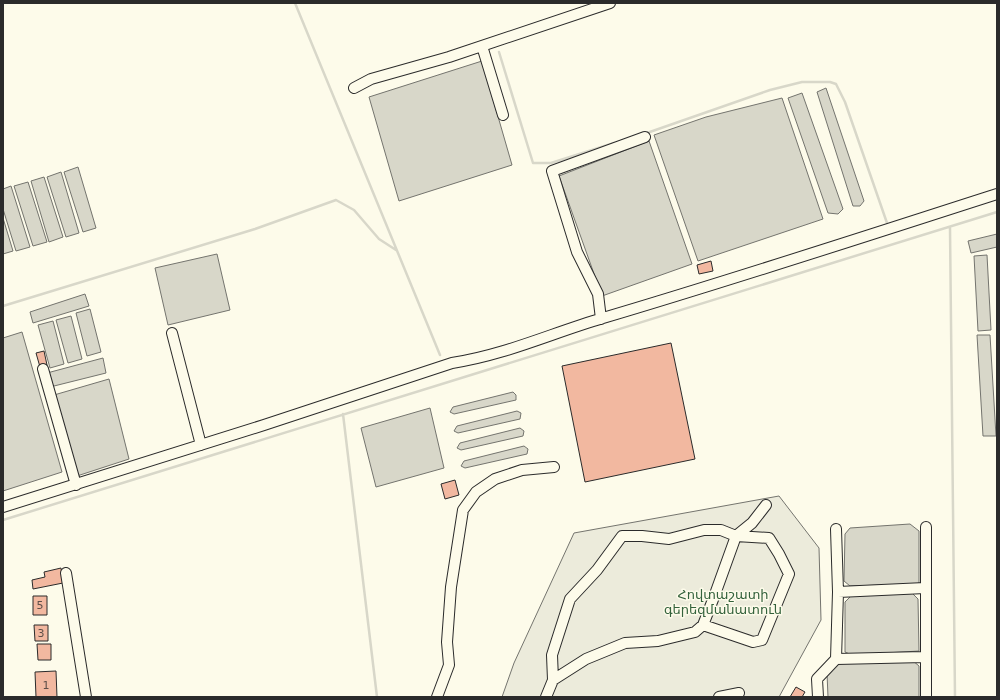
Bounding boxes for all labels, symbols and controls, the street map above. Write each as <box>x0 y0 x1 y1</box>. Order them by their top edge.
park label: Հովտաշատի գերեզմանատուն <box>664 587 782 617</box>
house number: 5 <box>37 599 44 612</box>
house number: 3 <box>38 627 45 640</box>
house number: 1 <box>43 679 50 692</box>

